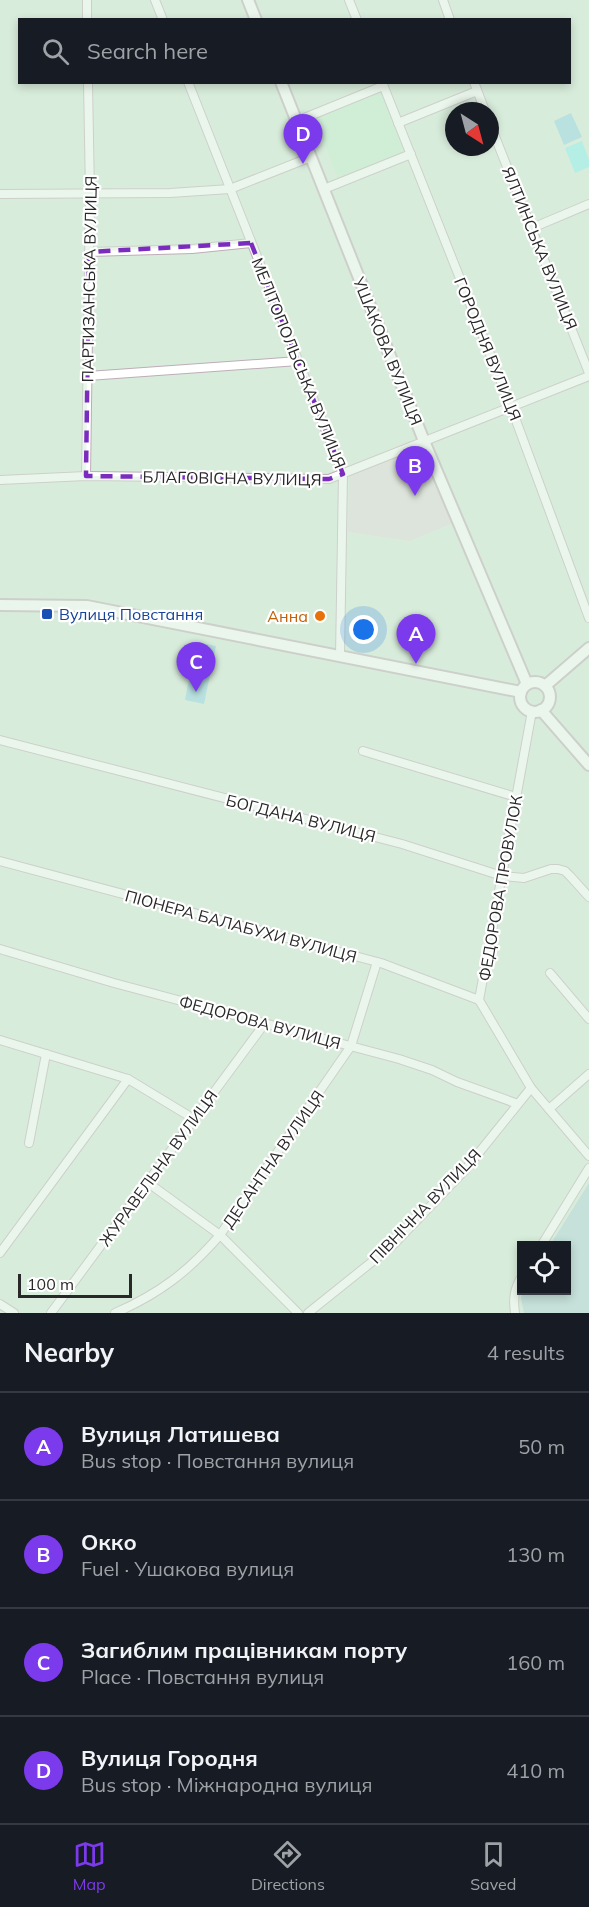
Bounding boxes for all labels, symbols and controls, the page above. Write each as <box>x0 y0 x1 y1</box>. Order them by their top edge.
search box <box>18 18 571 84</box>
icon: search <box>39 35 72 68</box>
text: Search here <box>87 37 208 65</box>
north arrow <box>445 102 499 156</box>
pin: D <box>284 114 322 164</box>
street label: ЯЛТИНСЬКА ВУЛИЦЯ <box>498 164 582 332</box>
street label: ПАРТИЗАНСЬКА ВУЛИЦЯ <box>77 175 101 383</box>
street label: МЕЛІТОПОЛЬСЬКА ВУЛИЦЯ <box>248 255 350 471</box>
street label: УШАКОВА ВУЛИЦЯ <box>349 273 427 428</box>
street label: ГОРОДНЯ ВУЛИЦЯ <box>450 274 526 424</box>
pin: B <box>396 446 434 496</box>
street label: БЛАГОВІСНА ВУЛИЦЯ <box>142 466 322 490</box>
place label: Вулиця Повстання <box>59 604 203 624</box>
place label: Анна <box>267 606 308 626</box>
marker: Вулиця Повстання <box>40 607 54 621</box>
marker: Анна <box>313 609 327 623</box>
pin: A <box>396 614 436 664</box>
your location <box>349 615 378 644</box>
pin: C <box>176 642 216 692</box>
street label: БОГДАНА ВУЛИЦЯ <box>224 790 378 846</box>
street label: ФЕДОРОВА ПРОВУЛОК <box>474 793 526 983</box>
street label: ПІОНЕРА БАЛАБУХИ ВУЛИЦЯ <box>123 885 359 967</box>
street label: ФЕДОРОВА ВУЛИЦЯ <box>177 991 343 1053</box>
street label: ЖУРАВЕЛЬНА ВУЛИЦЯ <box>95 1086 221 1250</box>
street label: ДЕСАНТНА ВУЛИЦЯ <box>218 1086 328 1232</box>
street label: ПІВНІЧНА ВУЛИЦЯ <box>365 1144 485 1268</box>
map controls <box>517 1241 571 1295</box>
button: locate <box>517 1241 571 1295</box>
scale bar <box>18 1271 132 1298</box>
text: 100 m <box>27 1274 74 1294</box>
text: Nearby <box>24 1336 114 1369</box>
text: 4 results <box>487 1340 565 1365</box>
text: Вулиця Латишева <box>81 1420 280 1448</box>
text: A <box>36 1434 51 1459</box>
text: 50 m <box>518 1434 565 1459</box>
text: Bus stop · Повстання вулиця <box>81 1448 354 1473</box>
text: Окко <box>81 1528 137 1556</box>
text: B <box>37 1542 50 1567</box>
text: 130 m <box>506 1542 565 1567</box>
text: Fuel · Ушакова вулиця <box>81 1556 294 1581</box>
text: Загиблим працівникам порту <box>81 1636 407 1664</box>
text: C <box>37 1650 50 1675</box>
text: 160 m <box>506 1650 565 1675</box>
text: Place · Повстання вулиця <box>81 1664 324 1689</box>
text: Вулиця Городня <box>81 1744 258 1772</box>
text: D <box>36 1758 51 1783</box>
text: 410 m <box>506 1758 565 1783</box>
text: Bus stop · Міжнародна вулиця <box>81 1772 373 1797</box>
tab: Map <box>73 1838 106 1894</box>
tab: Directions <box>251 1838 325 1894</box>
tab: Saved <box>470 1838 516 1894</box>

